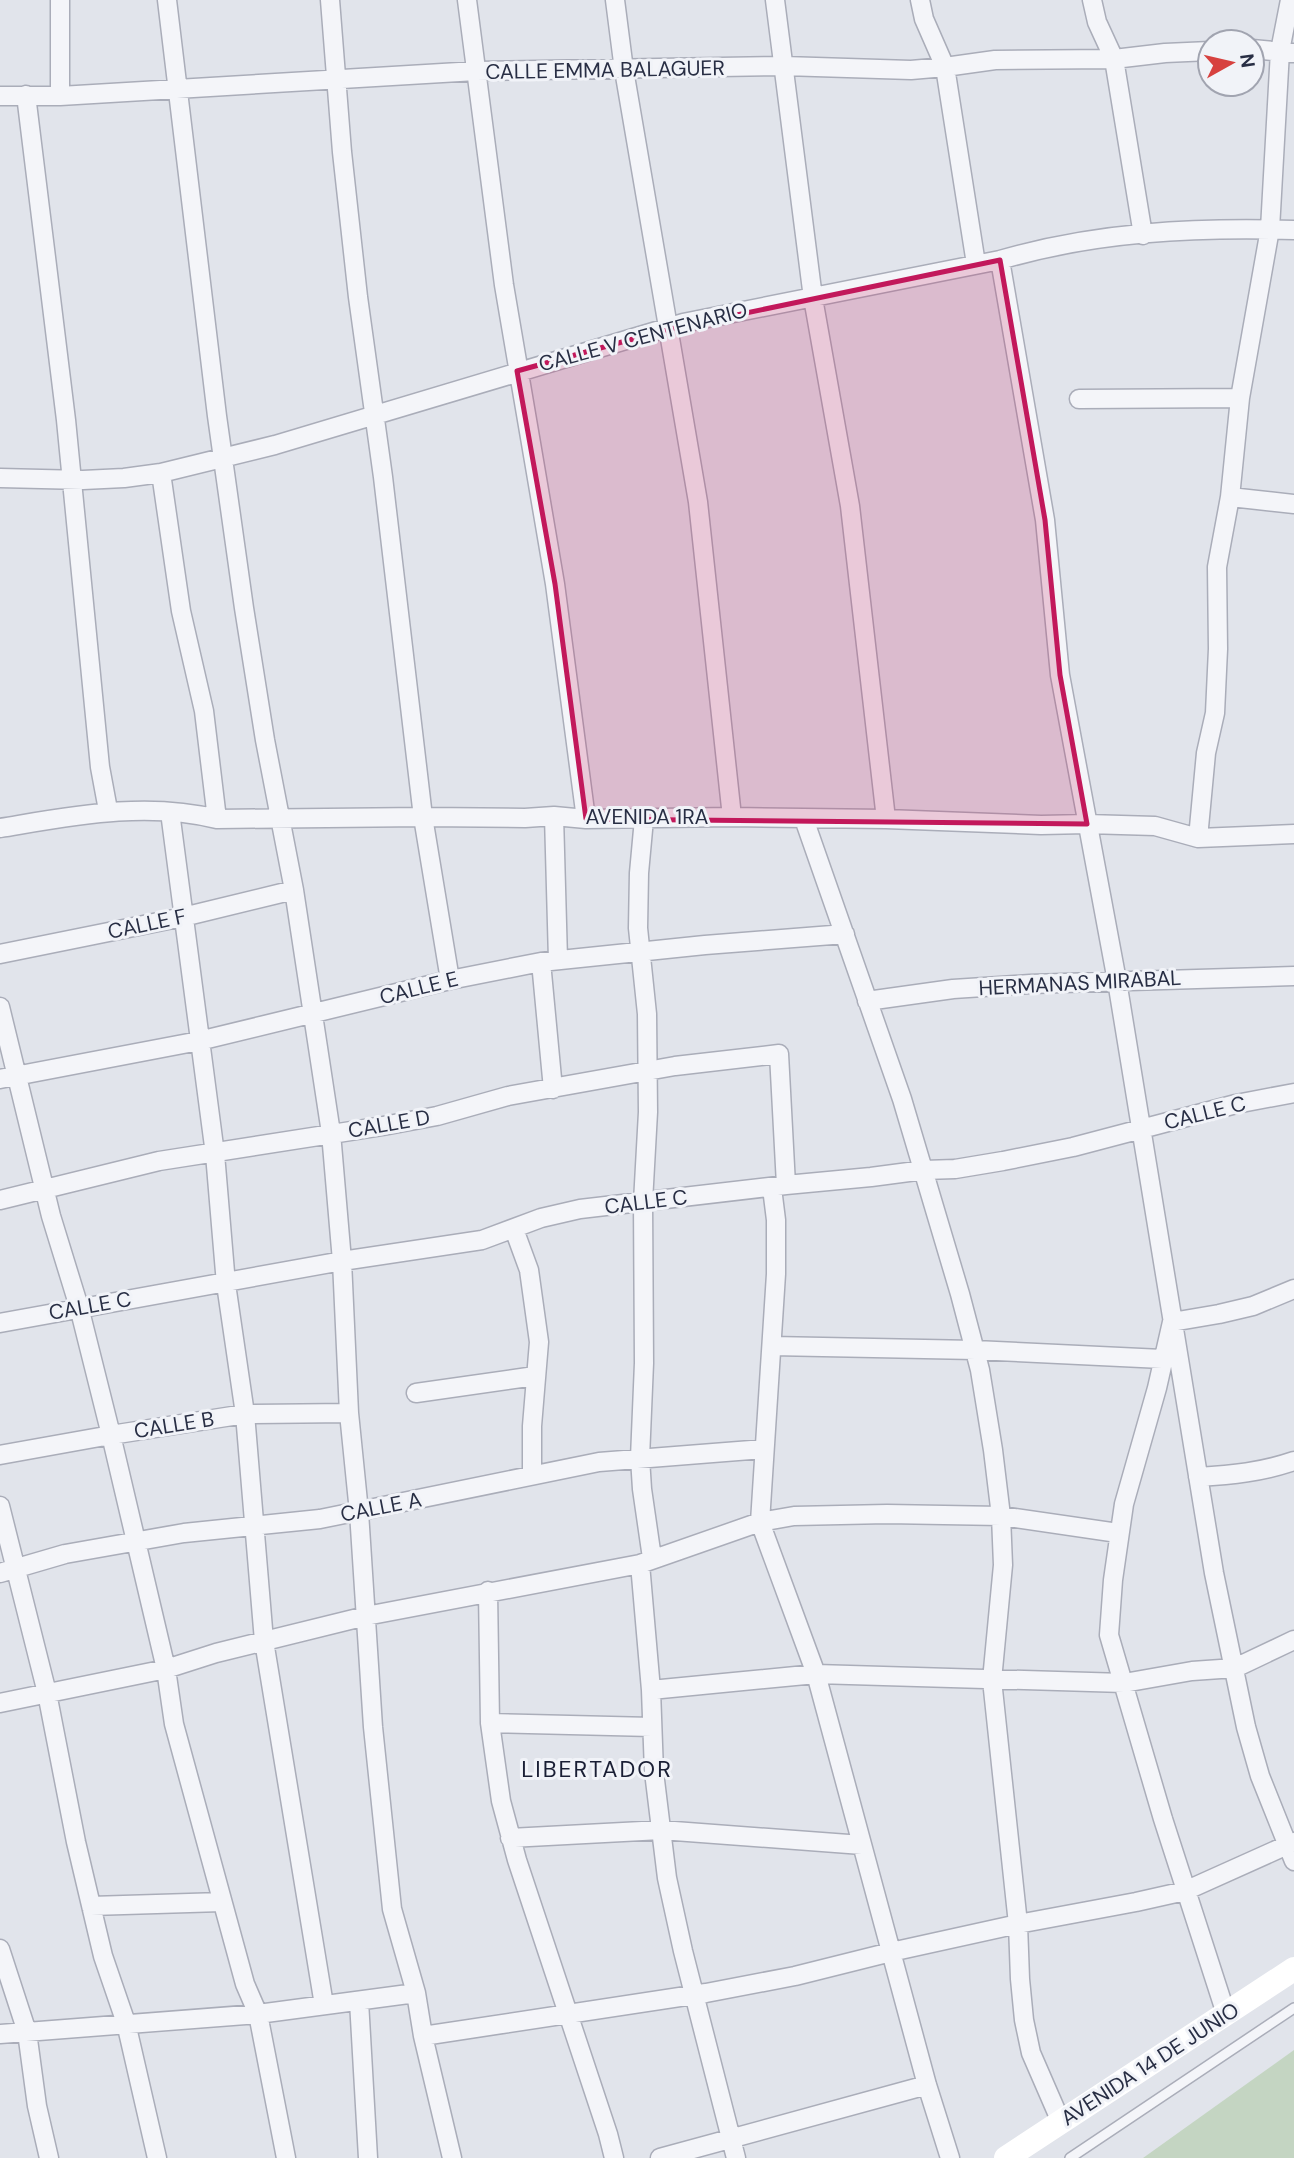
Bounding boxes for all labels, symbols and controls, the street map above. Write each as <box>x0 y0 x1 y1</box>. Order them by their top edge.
north arrow <box>1196 28 1266 98</box>
text: N <box>1234 52 1261 69</box>
street label: CALLE EMMA BALAGUER <box>485 54 725 86</box>
street label: CALLE V CENTENARIO <box>536 296 750 378</box>
street label: AVENIDA 1RA <box>585 803 709 831</box>
street label: CALLE F <box>105 902 189 946</box>
street label: HERMANAS MIRABAL <box>978 964 1182 1002</box>
street label: CALLE E <box>377 965 461 1011</box>
street label: CALLE C <box>1161 1089 1249 1137</box>
street label: CALLE D <box>346 1103 432 1145</box>
street label: CALLE C <box>603 1183 689 1221</box>
street label: CALLE C <box>47 1285 133 1327</box>
street label: CALLE B <box>132 1405 216 1445</box>
street label: CALLE A <box>338 1485 424 1529</box>
district label: LIBERTADOR <box>521 1754 673 1784</box>
street label: AVENIDA 14 DE JUNIO <box>1056 1996 1244 2132</box>

